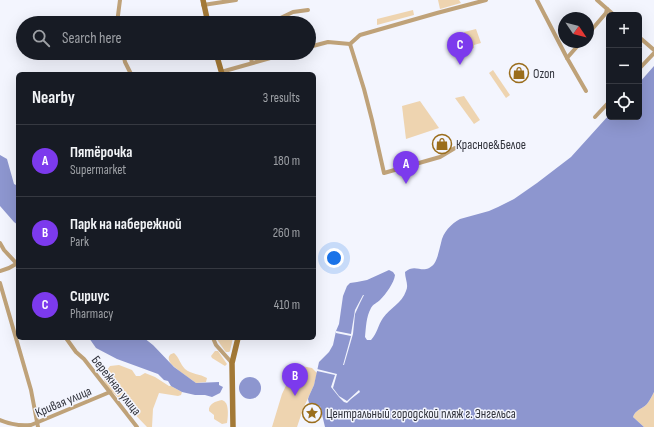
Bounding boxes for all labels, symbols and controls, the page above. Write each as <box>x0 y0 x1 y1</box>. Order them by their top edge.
north arrow <box>558 12 594 48</box>
map controls <box>606 12 642 120</box>
button: + <box>606 12 642 48</box>
search box <box>16 16 316 60</box>
icon: search <box>30 27 52 49</box>
text: Search here <box>62 29 122 48</box>
pin: C <box>447 32 473 65</box>
button: − <box>606 48 642 84</box>
shop icon: Ozon <box>508 62 530 84</box>
place label: Ozon <box>533 66 555 82</box>
button: locate <box>606 84 642 120</box>
text: Nearby <box>32 88 75 108</box>
text: 3 results <box>263 90 300 106</box>
shop icon: Красное&Белое <box>431 133 453 155</box>
place label: Красное&Белое <box>456 137 526 153</box>
text: Пятёрочка <box>70 143 132 162</box>
pin: A <box>393 151 419 184</box>
text: A <box>42 153 48 169</box>
text: 180 m <box>274 153 300 169</box>
text: Supermarket <box>70 162 126 178</box>
text: Парк на набережной <box>70 215 182 234</box>
text: B <box>42 225 48 241</box>
text: 260 m <box>273 225 300 241</box>
text: Park <box>70 234 89 250</box>
your location <box>324 248 344 268</box>
text: Сириус <box>70 287 110 306</box>
text: C <box>42 297 48 313</box>
text: 410 m <box>274 297 300 313</box>
text: Pharmacy <box>70 306 113 322</box>
street label: Бережная улица <box>88 353 145 419</box>
pin: B <box>282 363 308 396</box>
street label: Кривая улица <box>33 383 94 421</box>
place icon: Центральный городской пляж г. Энгельса <box>301 402 323 424</box>
place label: Центральный городской пляж г. Энгельса <box>326 406 516 422</box>

